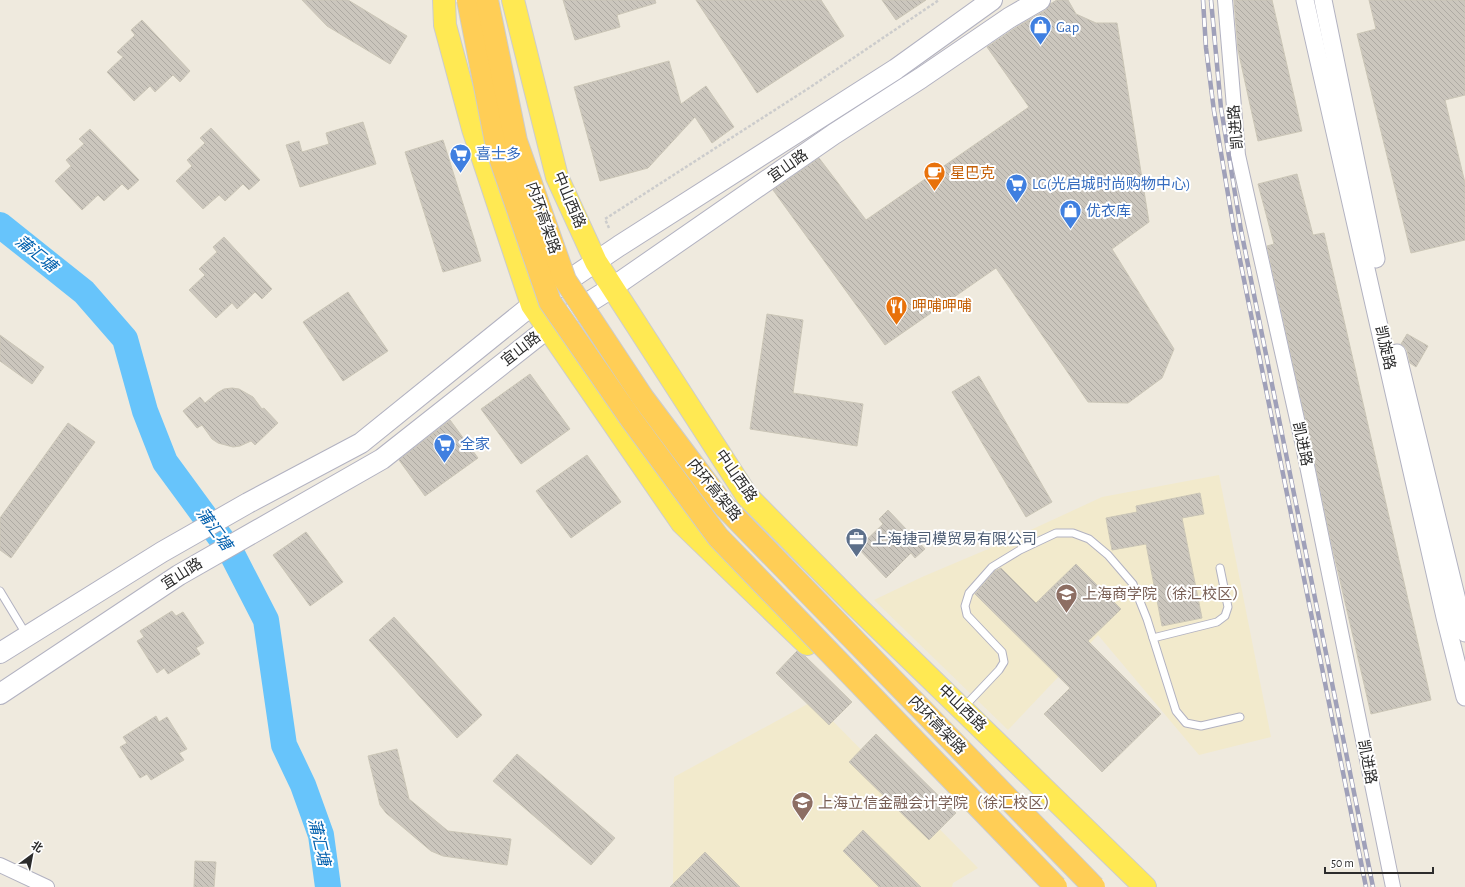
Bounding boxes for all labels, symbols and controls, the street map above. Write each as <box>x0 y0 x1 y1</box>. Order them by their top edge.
shop icon: Gap <box>1027 14 1053 47</box>
place label: Gap <box>1056 20 1079 35</box>
street label: 凯进路 <box>1226 104 1245 150</box>
supermarket icon: 喜士多 <box>448 141 474 174</box>
place label: 喜士多 <box>476 146 521 162</box>
street label: 宜山路 <box>765 146 811 185</box>
cafe icon: 星巴克 <box>922 160 948 193</box>
place label: 星巴克 <box>950 165 995 181</box>
street label: 中山西路 <box>550 169 589 231</box>
supermarket icon: LG(光启城时尚购物中心) <box>1004 171 1030 204</box>
place label: LG(光启城时尚购物中心) <box>1032 176 1191 192</box>
street label: 内环高架路 <box>524 180 563 256</box>
shop icon: 优衣库 <box>1057 198 1083 231</box>
place label: 优衣库 <box>1086 202 1131 219</box>
water label: 蒲汇塘 <box>12 232 63 277</box>
restaurant icon: 呷哺呷哺 <box>884 293 910 326</box>
place label: 呷哺呷哺 <box>912 298 972 314</box>
street label: 凯旋路 <box>1373 324 1398 372</box>
street label: 宜山路 <box>498 328 543 369</box>
street label: 凯进路 <box>1290 420 1315 468</box>
supermarket icon: 全家 <box>431 431 457 464</box>
place label: 全家 <box>460 436 490 452</box>
street label: 中山西路 <box>713 447 760 505</box>
street label: 内环高架路 <box>685 456 744 524</box>
water label: 蒲汇塘 <box>193 504 237 556</box>
office icon: 上海捷司模贸易有限公司 <box>843 526 869 559</box>
place label: 上海捷司模贸易有限公司 <box>872 531 1037 547</box>
street label: 宜山路 <box>158 555 205 592</box>
school or university icon: 上海商学院（徐汇校区） <box>1054 581 1080 614</box>
place label: 上海商学院（徐汇校区） <box>1082 585 1247 602</box>
street label: 中山西路 <box>935 681 989 734</box>
street label: 内环高架路 <box>906 692 969 757</box>
street label: 凯进路 <box>1355 738 1380 786</box>
school or university icon: 上海立信金融会计学院（徐汇校区） <box>790 790 816 823</box>
place label: 上海立信金融会计学院（徐汇校区） <box>818 794 1058 811</box>
water label: 蒲汇塘 <box>306 817 334 870</box>
north arrow <box>12 835 52 875</box>
text: 北 <box>29 839 45 855</box>
scale bar <box>1325 849 1433 875</box>
text: 50 m <box>1331 857 1354 869</box>

